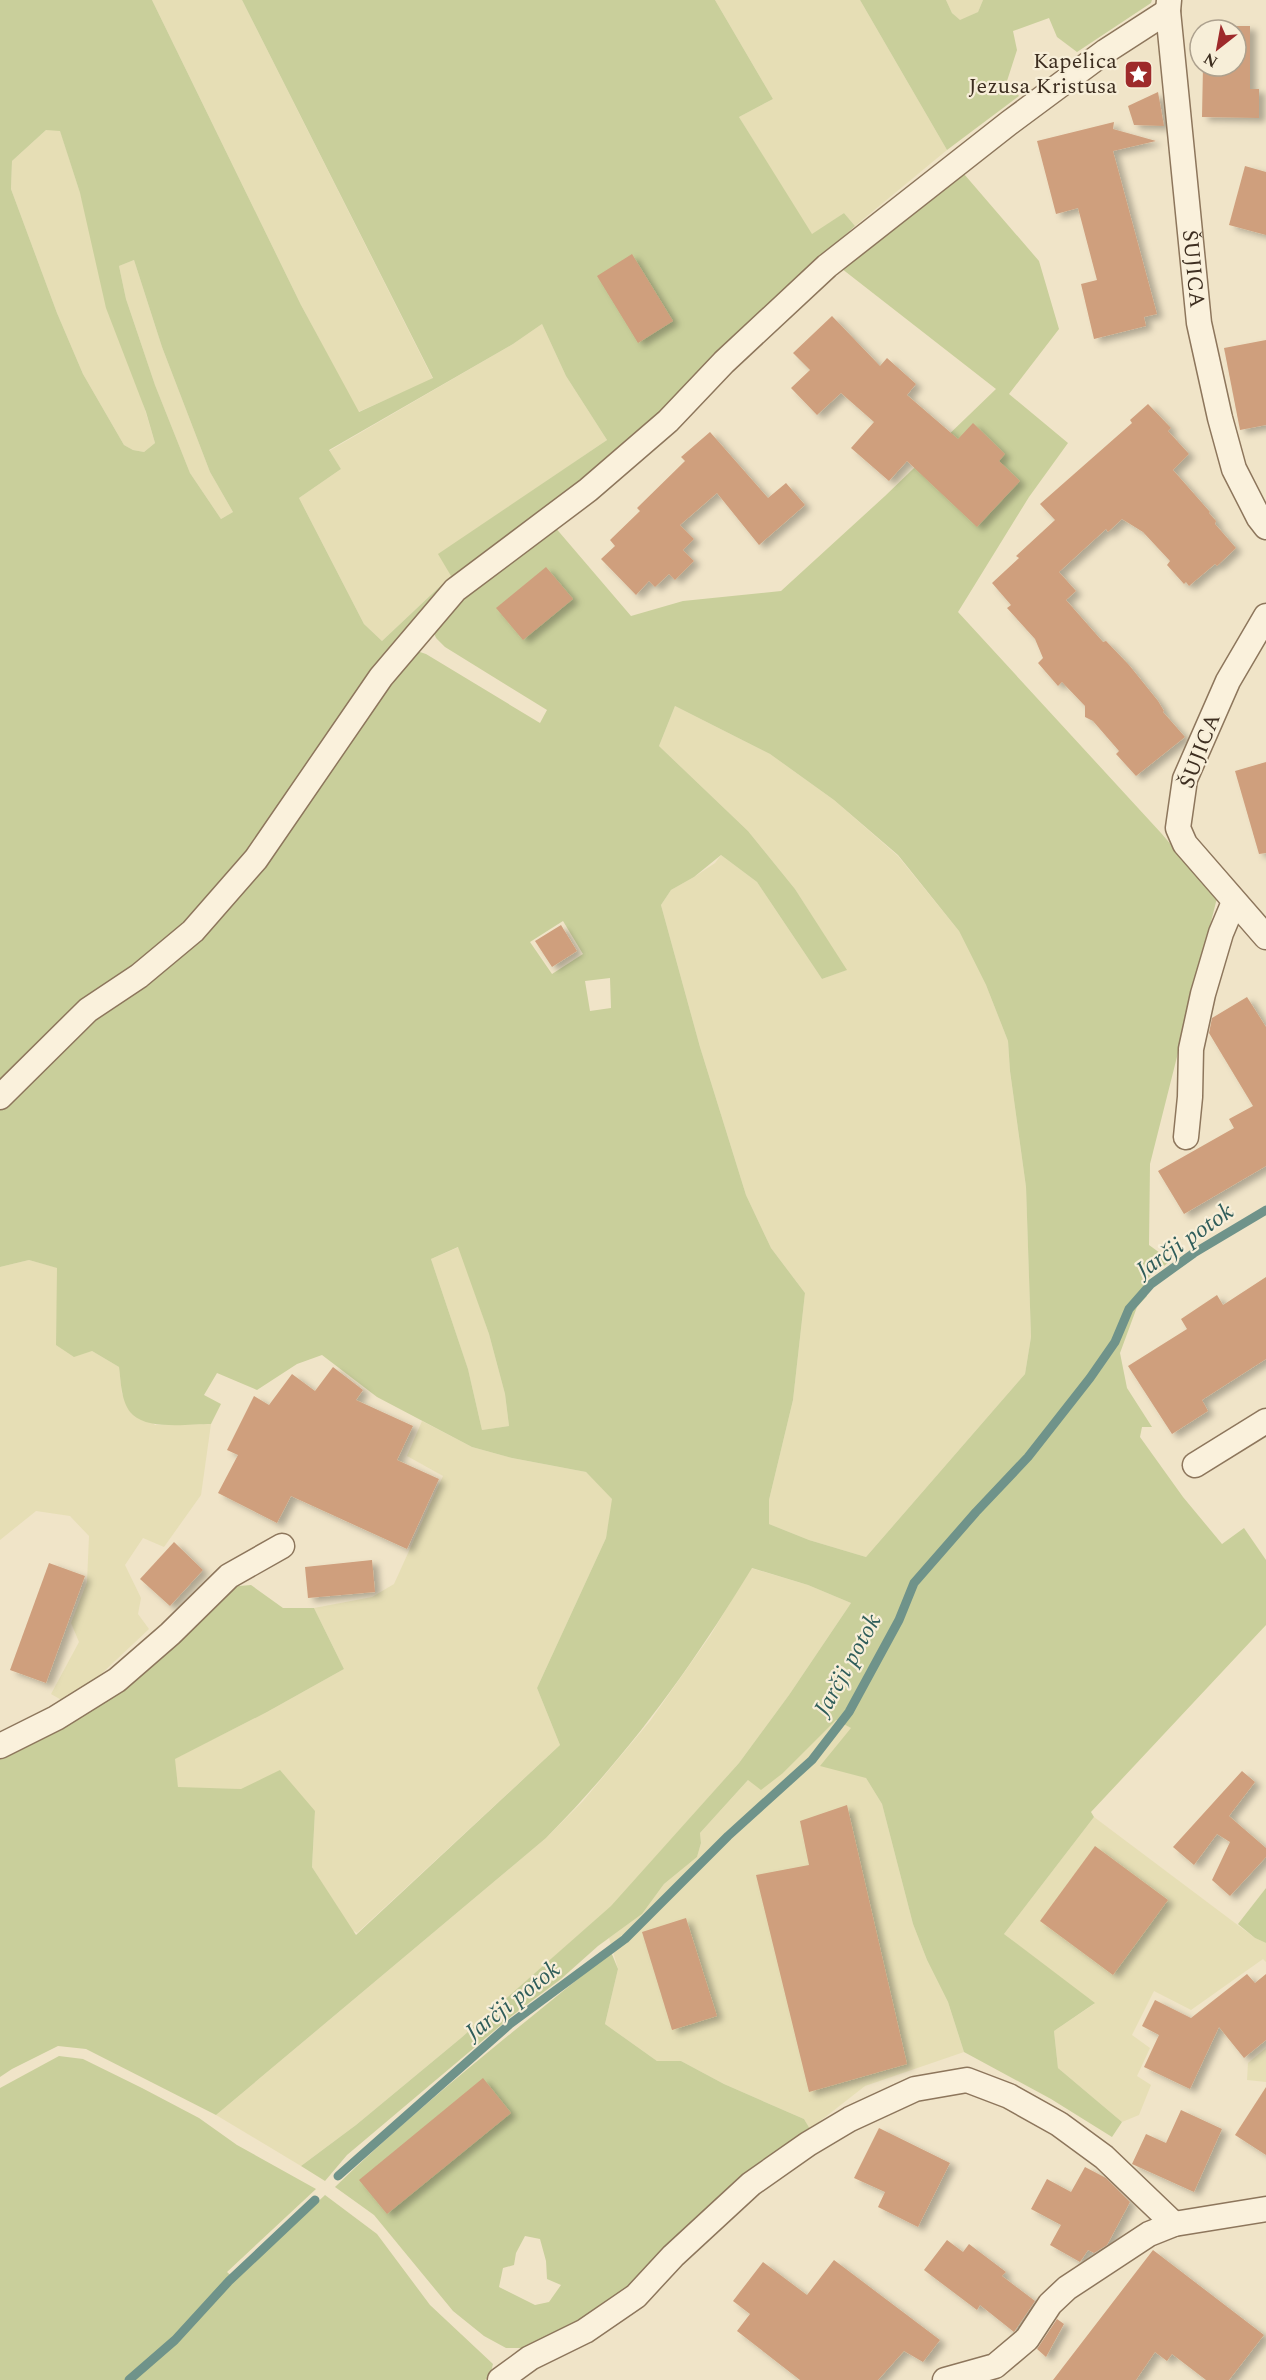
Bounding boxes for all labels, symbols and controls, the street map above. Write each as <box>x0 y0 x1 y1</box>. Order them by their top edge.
north arrow <box>1188 18 1248 78</box>
place label: Kapelica Jezusa Kristusa <box>968 45 1117 103</box>
text: N <box>1199 46 1223 74</box>
place icon: Kapelica Jezusa Kristusa <box>1122 58 1154 90</box>
street label: ŠUJICA <box>1173 228 1214 309</box>
street label: ŠUJICA <box>1171 709 1229 793</box>
water label: Jarčji potok <box>1127 1194 1241 1289</box>
water label: Jarčji potok <box>804 1607 891 1725</box>
water label: Jarčji potok <box>456 1952 568 2051</box>

